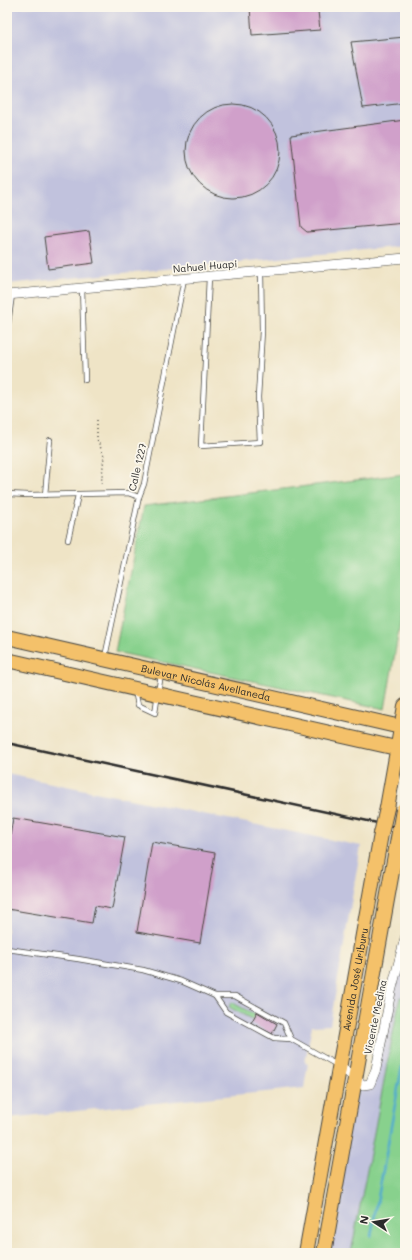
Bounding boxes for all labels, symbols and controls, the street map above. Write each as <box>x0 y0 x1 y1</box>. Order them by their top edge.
street label: Nahuel Huapi <box>172 256 238 276</box>
street label: Calle 1227 <box>125 441 149 492</box>
street label: Bulevar Nicolás Avellaneda <box>140 661 272 704</box>
street label: Avenida José Uriburu <box>339 927 371 1032</box>
street label: Vicente Medina <box>360 978 390 1056</box>
north arrow <box>354 1202 394 1242</box>
text: N <box>356 1214 372 1225</box>

